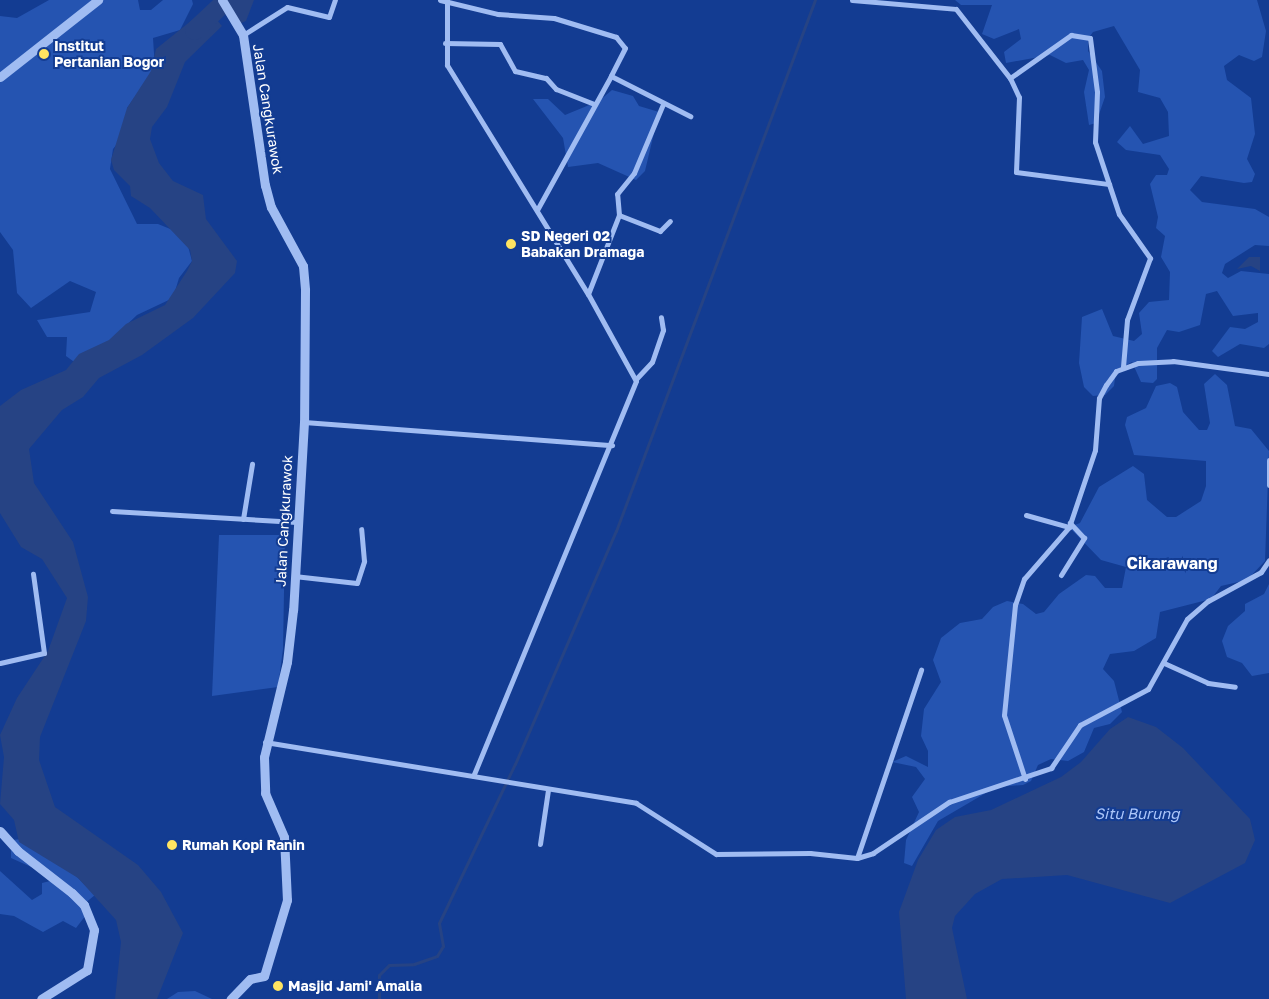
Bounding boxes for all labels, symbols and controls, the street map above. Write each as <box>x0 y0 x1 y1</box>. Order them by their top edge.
place label: Institut Pertanian Bogor <box>54 38 164 70</box>
street label: Jalan Cangkurawok <box>249 43 287 175</box>
marker: Institut Pertanian Bogor <box>38 48 50 60</box>
place label: SD Negeri 02 Babakan Dramaga <box>521 228 644 260</box>
marker: SD Negeri 02 Babakan Dramaga <box>505 238 517 250</box>
street label: Jalan Cangkurawok <box>272 455 296 587</box>
district label: Cikarawang <box>1127 553 1217 573</box>
water label: Situ Burung <box>1095 805 1179 823</box>
place label: Rumah Kopi Ranin <box>182 837 305 853</box>
marker: Rumah Kopi Ranin <box>166 839 178 851</box>
place label: Masjid Jami' Amalia <box>288 978 422 994</box>
marker: Masjid Jami' Amalia <box>272 980 284 992</box>

